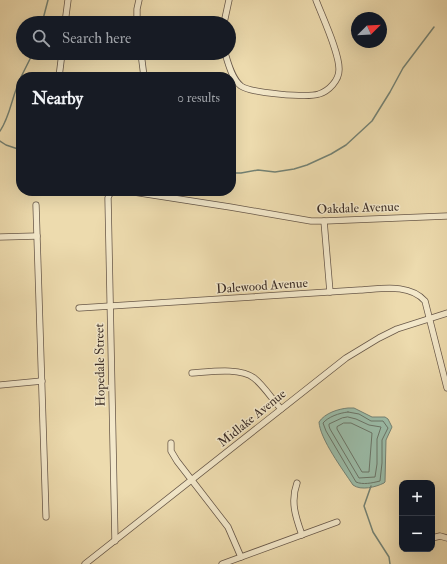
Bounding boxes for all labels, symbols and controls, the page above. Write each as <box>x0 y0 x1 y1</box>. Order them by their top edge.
north arrow <box>351 12 387 48</box>
search box <box>16 16 236 60</box>
icon: search <box>30 27 52 49</box>
text: Search here <box>62 29 131 48</box>
text: Nearby <box>32 88 83 109</box>
text: 0 results <box>177 90 220 106</box>
street label: Oakdale Avenue <box>316 199 400 217</box>
street label: Dalewood Avenue <box>216 275 309 297</box>
street label: Hopedale Street <box>91 323 110 407</box>
street label: Midlake Avenue <box>215 385 290 450</box>
map controls <box>399 480 435 552</box>
button: + <box>399 480 435 516</box>
button: − <box>399 516 435 552</box>

